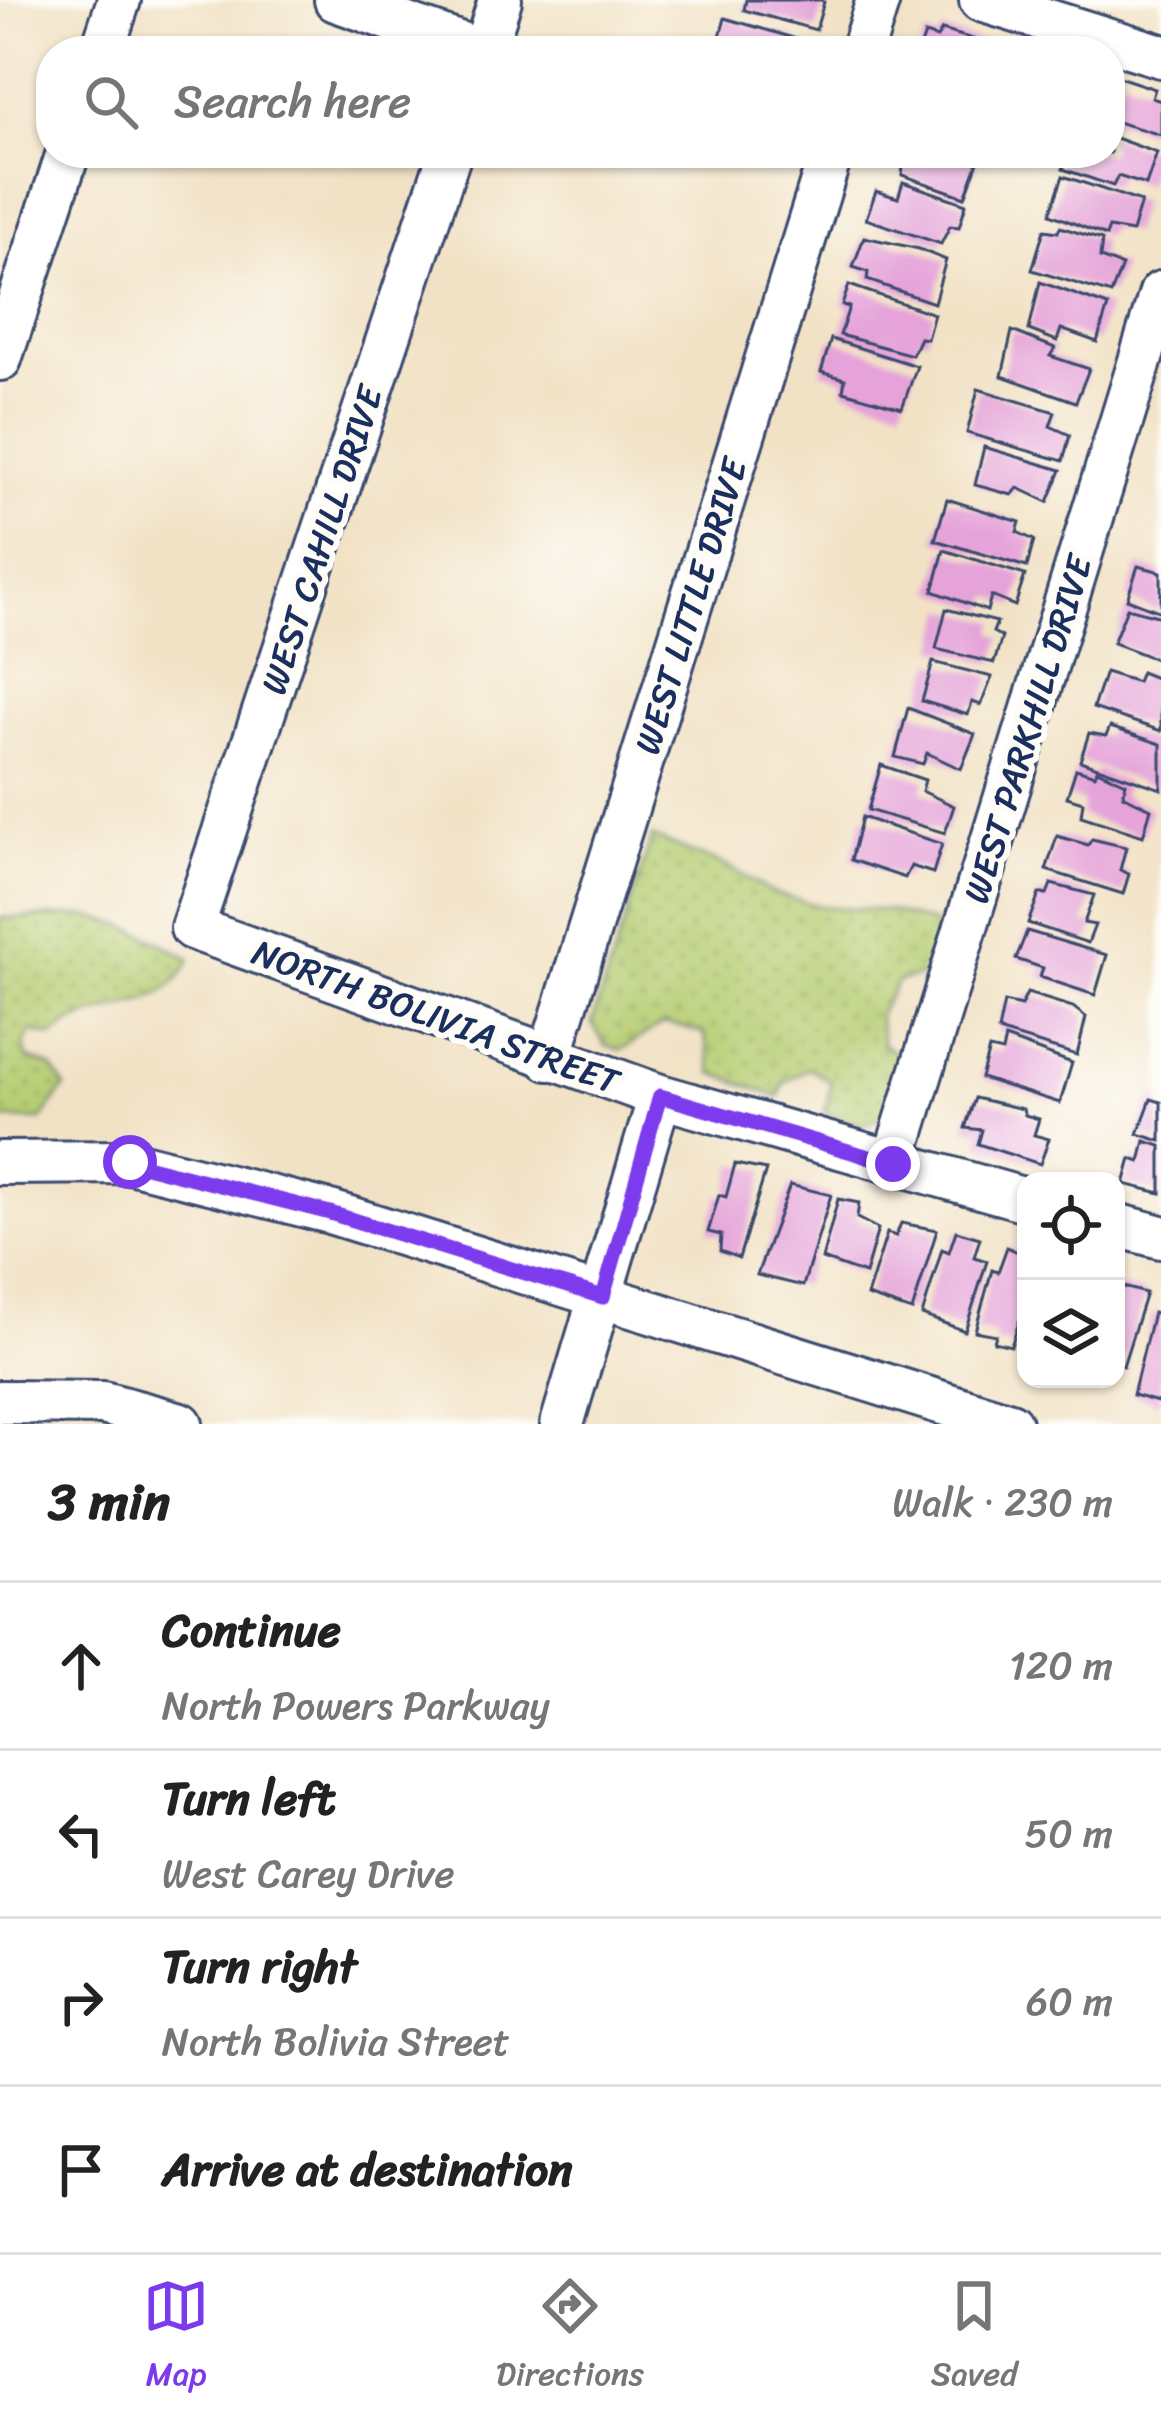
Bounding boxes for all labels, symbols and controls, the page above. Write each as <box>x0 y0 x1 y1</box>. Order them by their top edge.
search box <box>36 36 1125 168</box>
text: Search here <box>174 62 411 142</box>
icon: search <box>78 69 144 135</box>
street label: WEST CAHILL DRIVE <box>242 376 403 703</box>
street label: WEST LITTLE DRIVE <box>616 448 767 762</box>
street label: WEST PARKHILL DRIVE <box>945 545 1112 911</box>
street label: NORTH BOLIVIA STREET <box>243 921 630 1114</box>
route start <box>103 1135 157 1189</box>
route end <box>866 1137 920 1191</box>
map controls <box>1017 1172 1125 1388</box>
button: locate <box>1017 1172 1125 1280</box>
button: layers <box>1017 1280 1125 1388</box>
text: 3 min <box>48 1457 170 1547</box>
text: Walk · 230 m <box>892 1468 1113 1537</box>
text: Continue <box>162 1591 341 1671</box>
text: 120 m <box>1009 1631 1113 1700</box>
icon: ahead <box>48 1633 114 1699</box>
text: North Powers Parkway <box>162 1671 550 1740</box>
text: Turn left <box>162 1759 335 1839</box>
text: 50 m <box>1024 1799 1113 1868</box>
icon: left <box>48 1801 114 1867</box>
text: West Carey Drive <box>162 1839 455 1908</box>
text: Turn right <box>162 1927 357 2007</box>
text: 60 m <box>1026 1967 1113 2036</box>
icon: right <box>48 1969 114 2035</box>
text: North Bolivia Street <box>162 2007 510 2076</box>
text: Arrive at destination <box>162 2130 572 2210</box>
icon: arrive <box>48 2137 114 2203</box>
tab: Map <box>143 2273 209 2403</box>
tab: Directions <box>496 2273 644 2403</box>
tab: Saved <box>931 2273 1018 2403</box>

